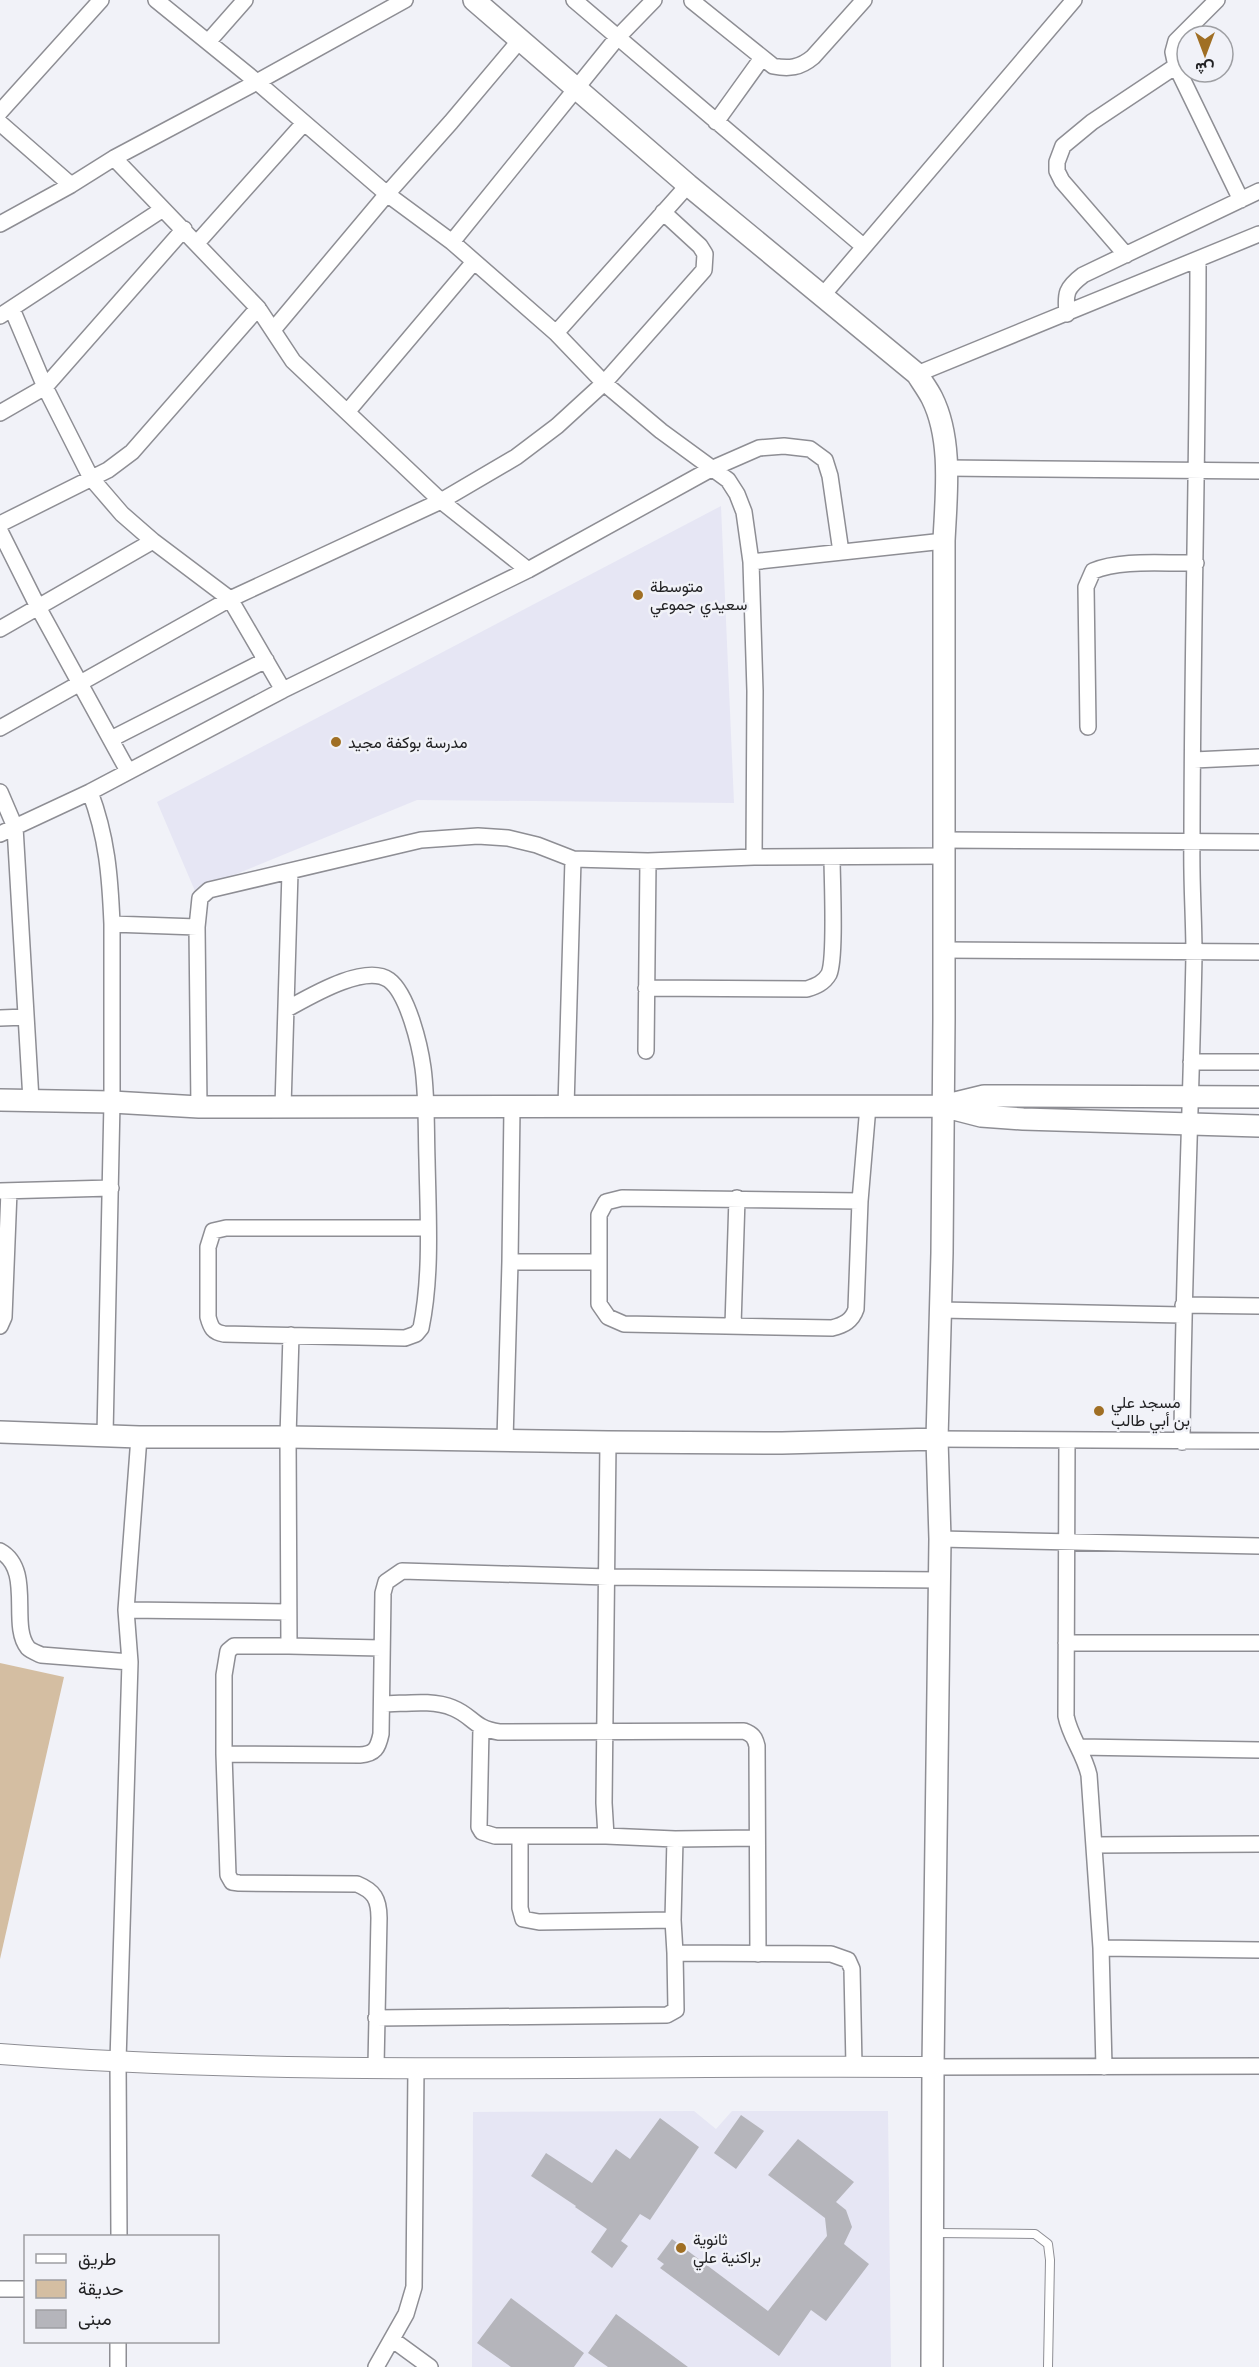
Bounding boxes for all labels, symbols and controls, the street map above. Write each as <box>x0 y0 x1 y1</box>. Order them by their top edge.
north arrow <box>1175 24 1235 84</box>
text: ش <box>1195 58 1215 80</box>
place label: متوسطة سعيدي جموعي <box>650 575 747 618</box>
marker: متوسطة سعيدي جموعي <box>631 588 645 602</box>
place label: مدرسة بوكفة مجيد <box>348 731 467 753</box>
marker: مدرسة بوكفة مجيد <box>329 735 343 749</box>
place label: مسجد علي بن أبي طالب <box>1111 1391 1190 1434</box>
marker: مسجد علي بن أبي طالب <box>1092 1404 1106 1418</box>
place label: ثانوية براكنية علي <box>693 2228 761 2271</box>
legend <box>24 2235 219 2343</box>
marker: ثانوية براكنية علي <box>674 2241 688 2255</box>
text: طريق <box>78 2246 116 2270</box>
text: حديقة <box>78 2276 124 2300</box>
text: مبنى <box>78 2306 112 2330</box>

